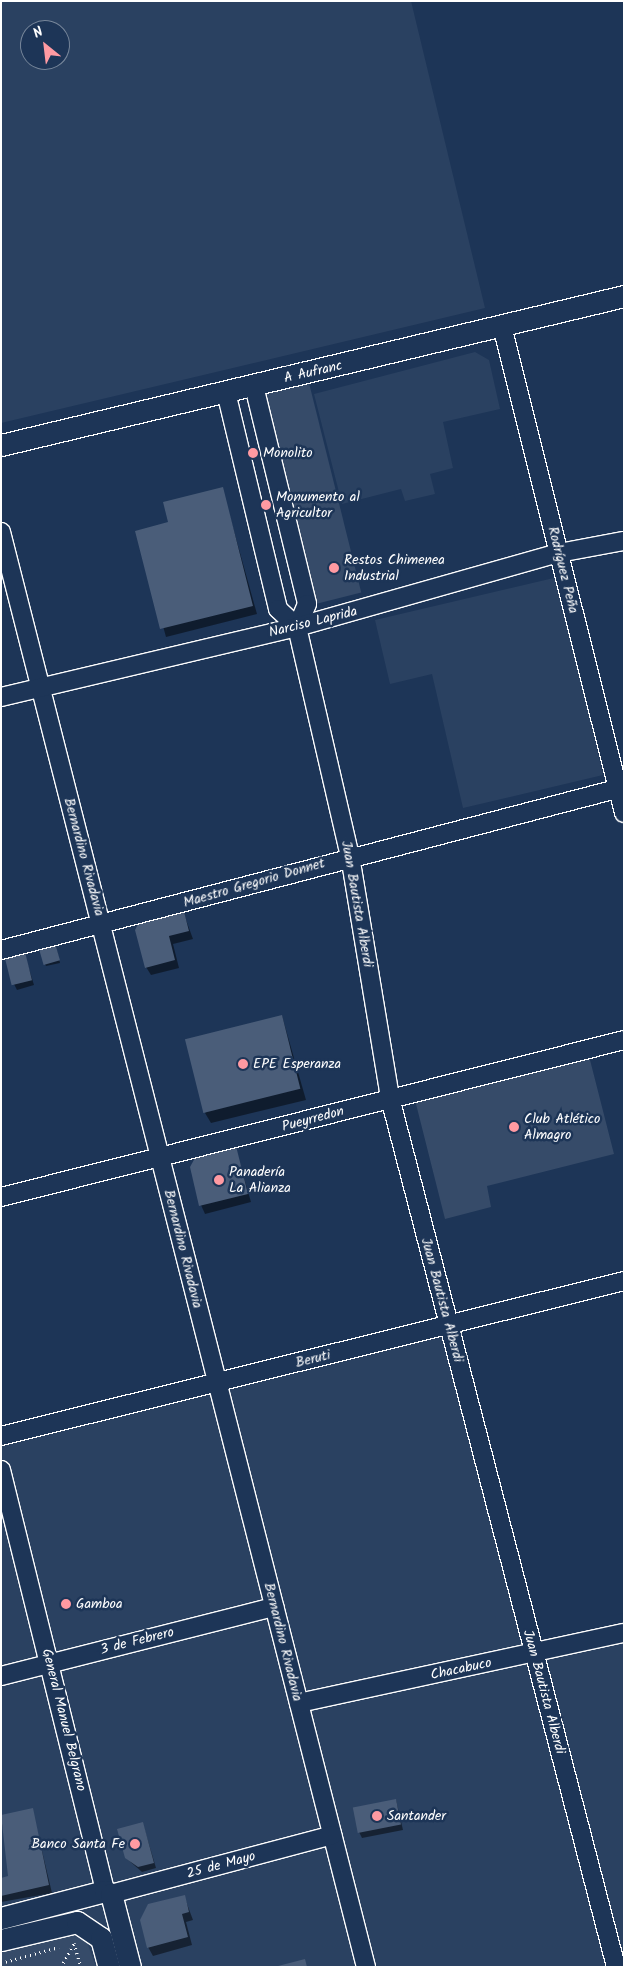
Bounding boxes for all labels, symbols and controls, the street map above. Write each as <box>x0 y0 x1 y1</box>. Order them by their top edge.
north arrow <box>20 20 70 70</box>
text: N <box>29 21 47 45</box>
street label: A Aufranc <box>282 357 344 387</box>
place label: Monolito <box>263 445 313 461</box>
marker: Monolito <box>247 447 259 459</box>
place label: Monumento al Agricultor <box>276 489 360 522</box>
marker: Monumento al Agricultor <box>260 499 272 511</box>
street label: Rodríguez Peña <box>544 525 582 615</box>
place label: Restos Chimenea Industrial <box>344 552 445 584</box>
marker: Restos Chimenea Industrial <box>328 562 340 574</box>
street label: Narciso Laprida <box>267 603 359 641</box>
street label: Bernardino Rivadavia <box>60 796 108 918</box>
street label: Juan Bautista Alberdi <box>338 840 376 968</box>
street label: Maestro Gregorio Donnet <box>181 855 327 911</box>
place label: EPE Esperanza <box>253 1056 341 1072</box>
marker: EPE Esperanza <box>237 1058 249 1070</box>
street label: Pueyrredon <box>280 1103 346 1135</box>
place label: Club Atlético Almagro <box>524 1111 600 1144</box>
marker: Club Atlético Almagro <box>508 1121 520 1133</box>
place label: Panadería La Alianza <box>229 1164 291 1196</box>
marker: Panadería La Alianza <box>213 1174 225 1186</box>
street label: Bernardino Rivadavia <box>160 1188 206 1310</box>
street label: Juan Bautista Alberdi <box>417 1236 467 1364</box>
street label: Beruti <box>294 1347 332 1371</box>
street label: Bernardino Rivadavia <box>260 1581 306 1703</box>
place label: Gamboa <box>76 1596 123 1612</box>
marker: Gamboa <box>60 1598 72 1610</box>
street label: 3 de Febrero <box>98 1624 176 1658</box>
street label: Juan Bautista Alberdi <box>519 1628 569 1756</box>
street label: General Manuel Belgrano <box>38 1647 90 1793</box>
street label: Chacabuco <box>429 1654 493 1684</box>
place label: Santander <box>387 1808 446 1824</box>
marker: Santander <box>371 1810 383 1822</box>
place label: Banco Santa Fe <box>31 1836 125 1852</box>
marker: Banco Santa Fe <box>129 1838 141 1850</box>
street label: 25 de Mayo <box>185 1848 257 1882</box>

